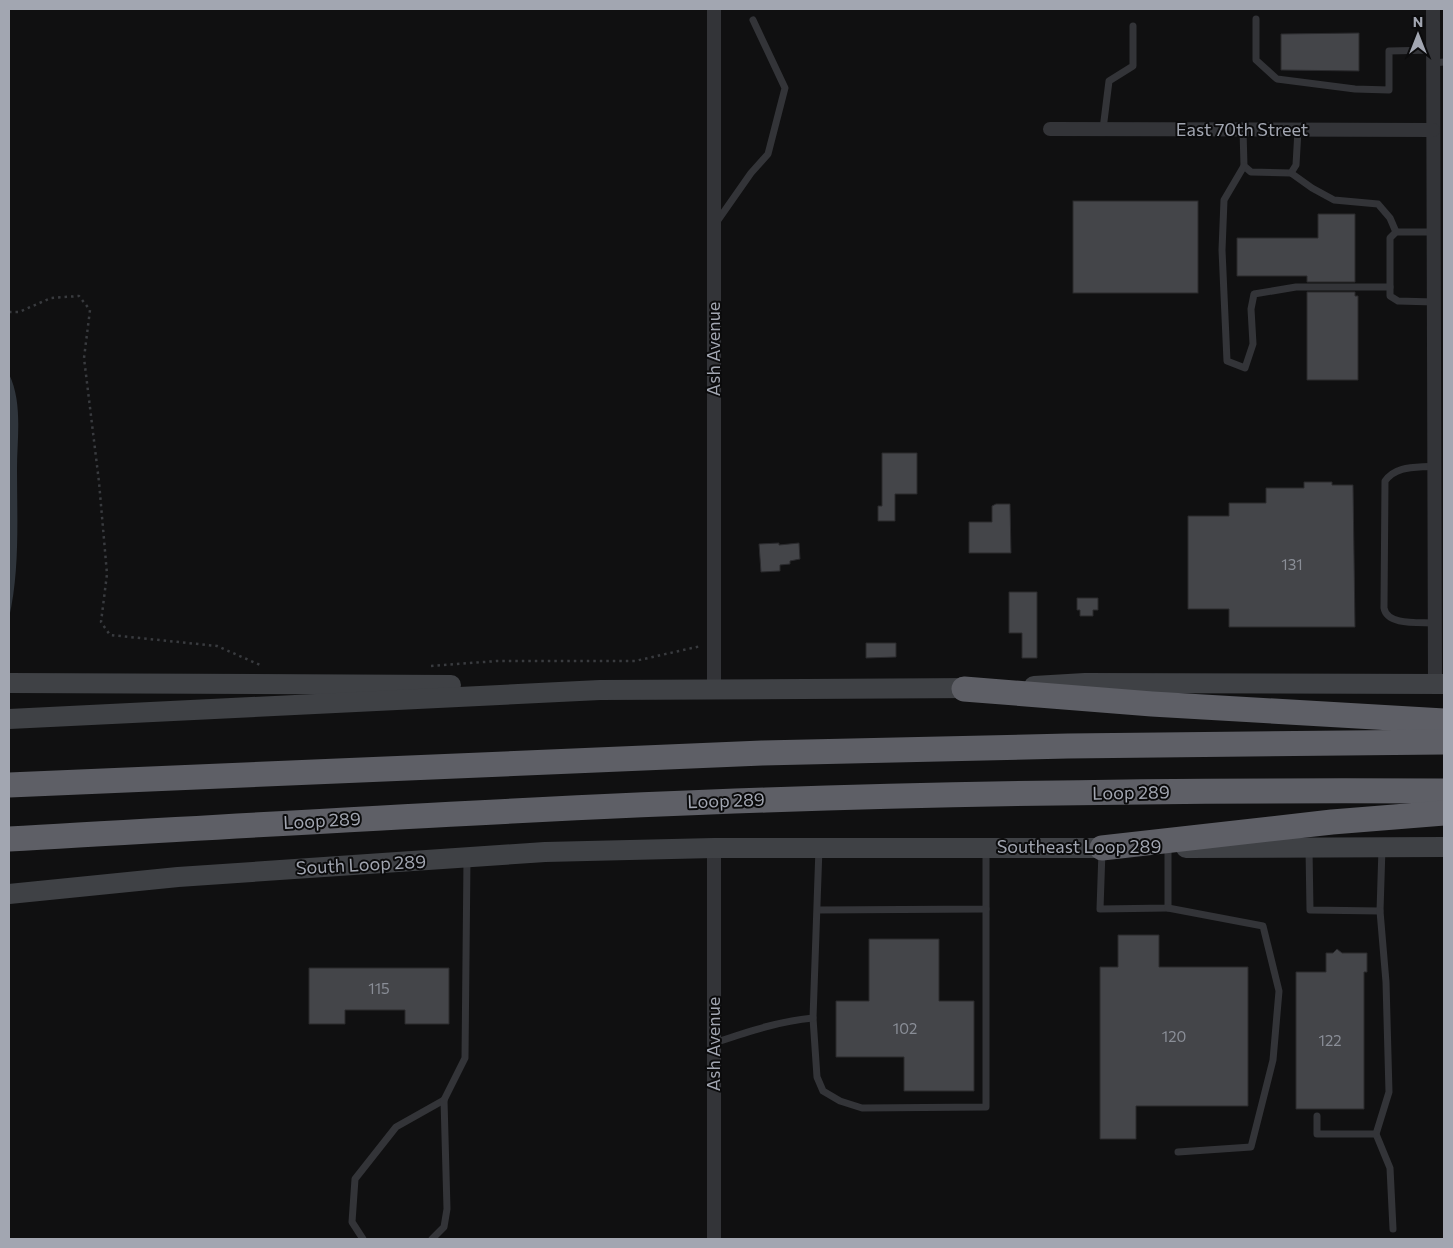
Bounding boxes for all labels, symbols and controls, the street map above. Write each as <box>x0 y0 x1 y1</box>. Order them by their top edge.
north arrow <box>1393 10 1443 60</box>
text: N <box>1413 13 1423 30</box>
street label: East 70th Street <box>1176 118 1308 140</box>
street label: Ash Avenue <box>702 302 724 396</box>
house number: 131 <box>1281 555 1303 573</box>
street label: Loop 289 <box>1092 780 1170 804</box>
street label: Loop 289 <box>687 788 765 812</box>
street label: Loop 289 <box>283 807 361 833</box>
street label: Southeast Loop 289 <box>997 835 1161 857</box>
street label: South Loop 289 <box>295 850 427 878</box>
house number: 115 <box>368 979 390 997</box>
street label: Ash Avenue <box>702 997 724 1091</box>
house number: 102 <box>893 1019 917 1037</box>
house number: 120 <box>1162 1027 1186 1045</box>
house number: 122 <box>1318 1031 1342 1049</box>

